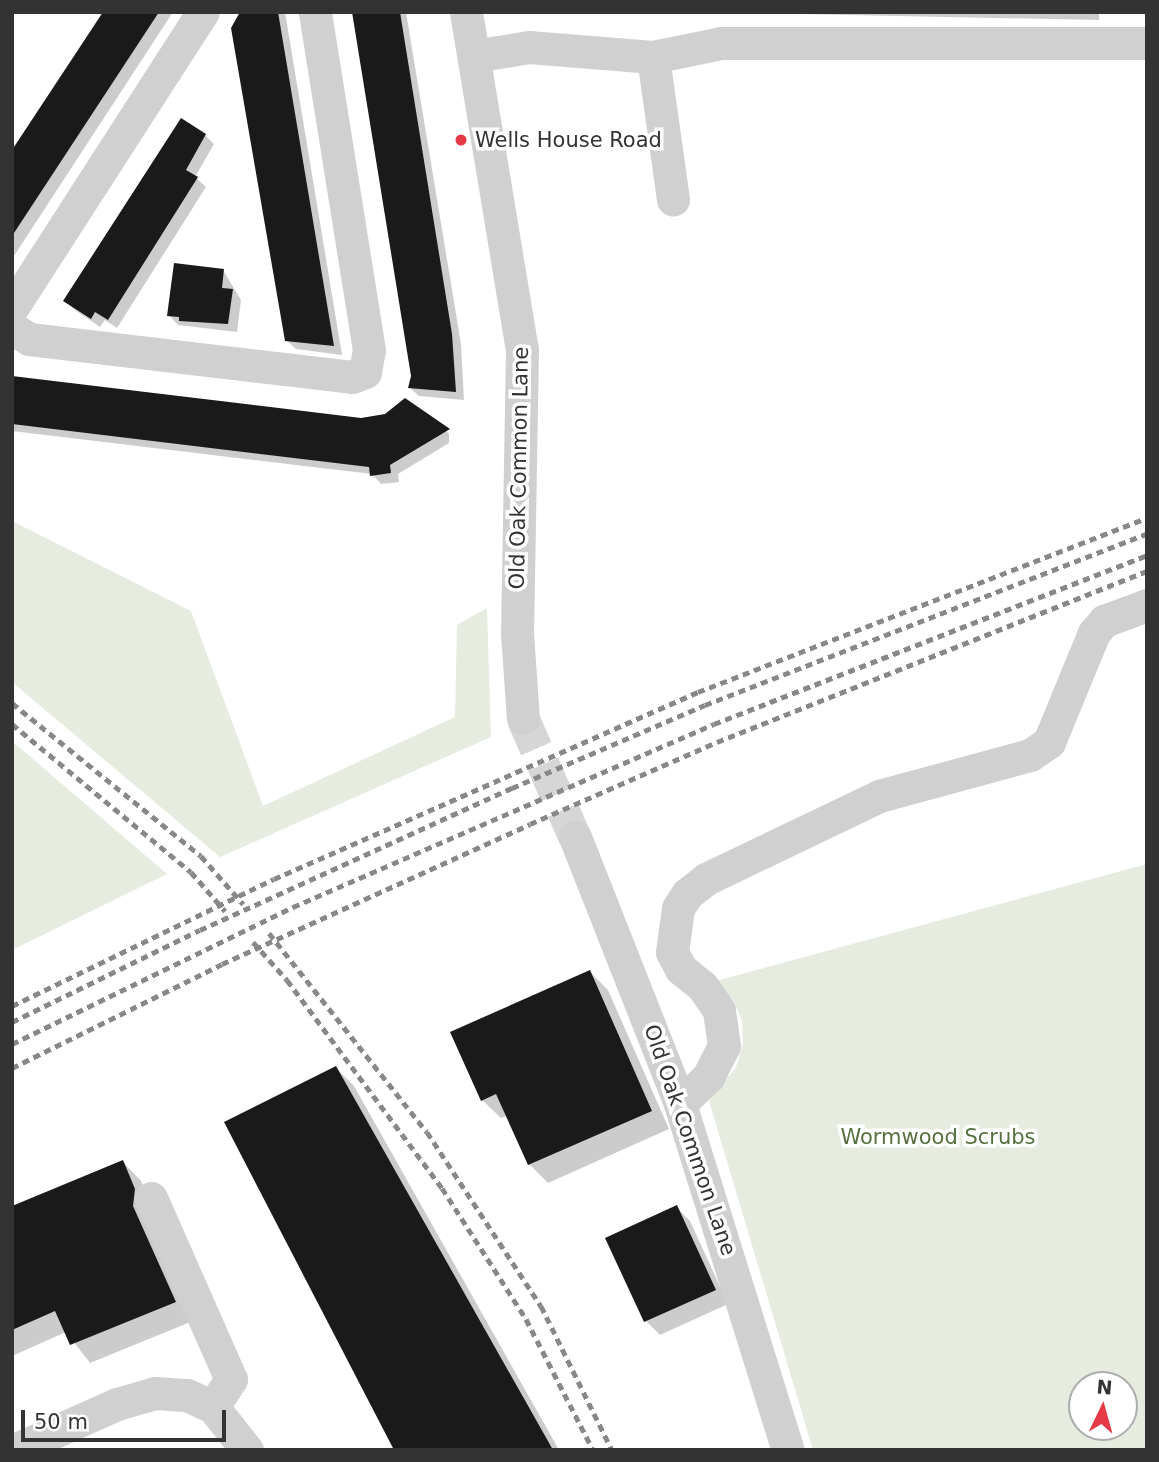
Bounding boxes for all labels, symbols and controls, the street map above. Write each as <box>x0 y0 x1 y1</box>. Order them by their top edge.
place label: Wells House Road <box>475 127 662 153</box>
marker: Wells House Road <box>453 132 469 148</box>
street label: Old Oak Common Lane <box>504 346 534 590</box>
street label: Old Oak Common Lane <box>639 1021 741 1259</box>
park label: Wormwood Scrubs <box>840 1124 1036 1150</box>
north arrow <box>1068 1371 1138 1441</box>
text: N <box>1096 1375 1114 1399</box>
scale bar <box>24 1396 229 1440</box>
text: 50 m <box>34 1410 88 1434</box>

